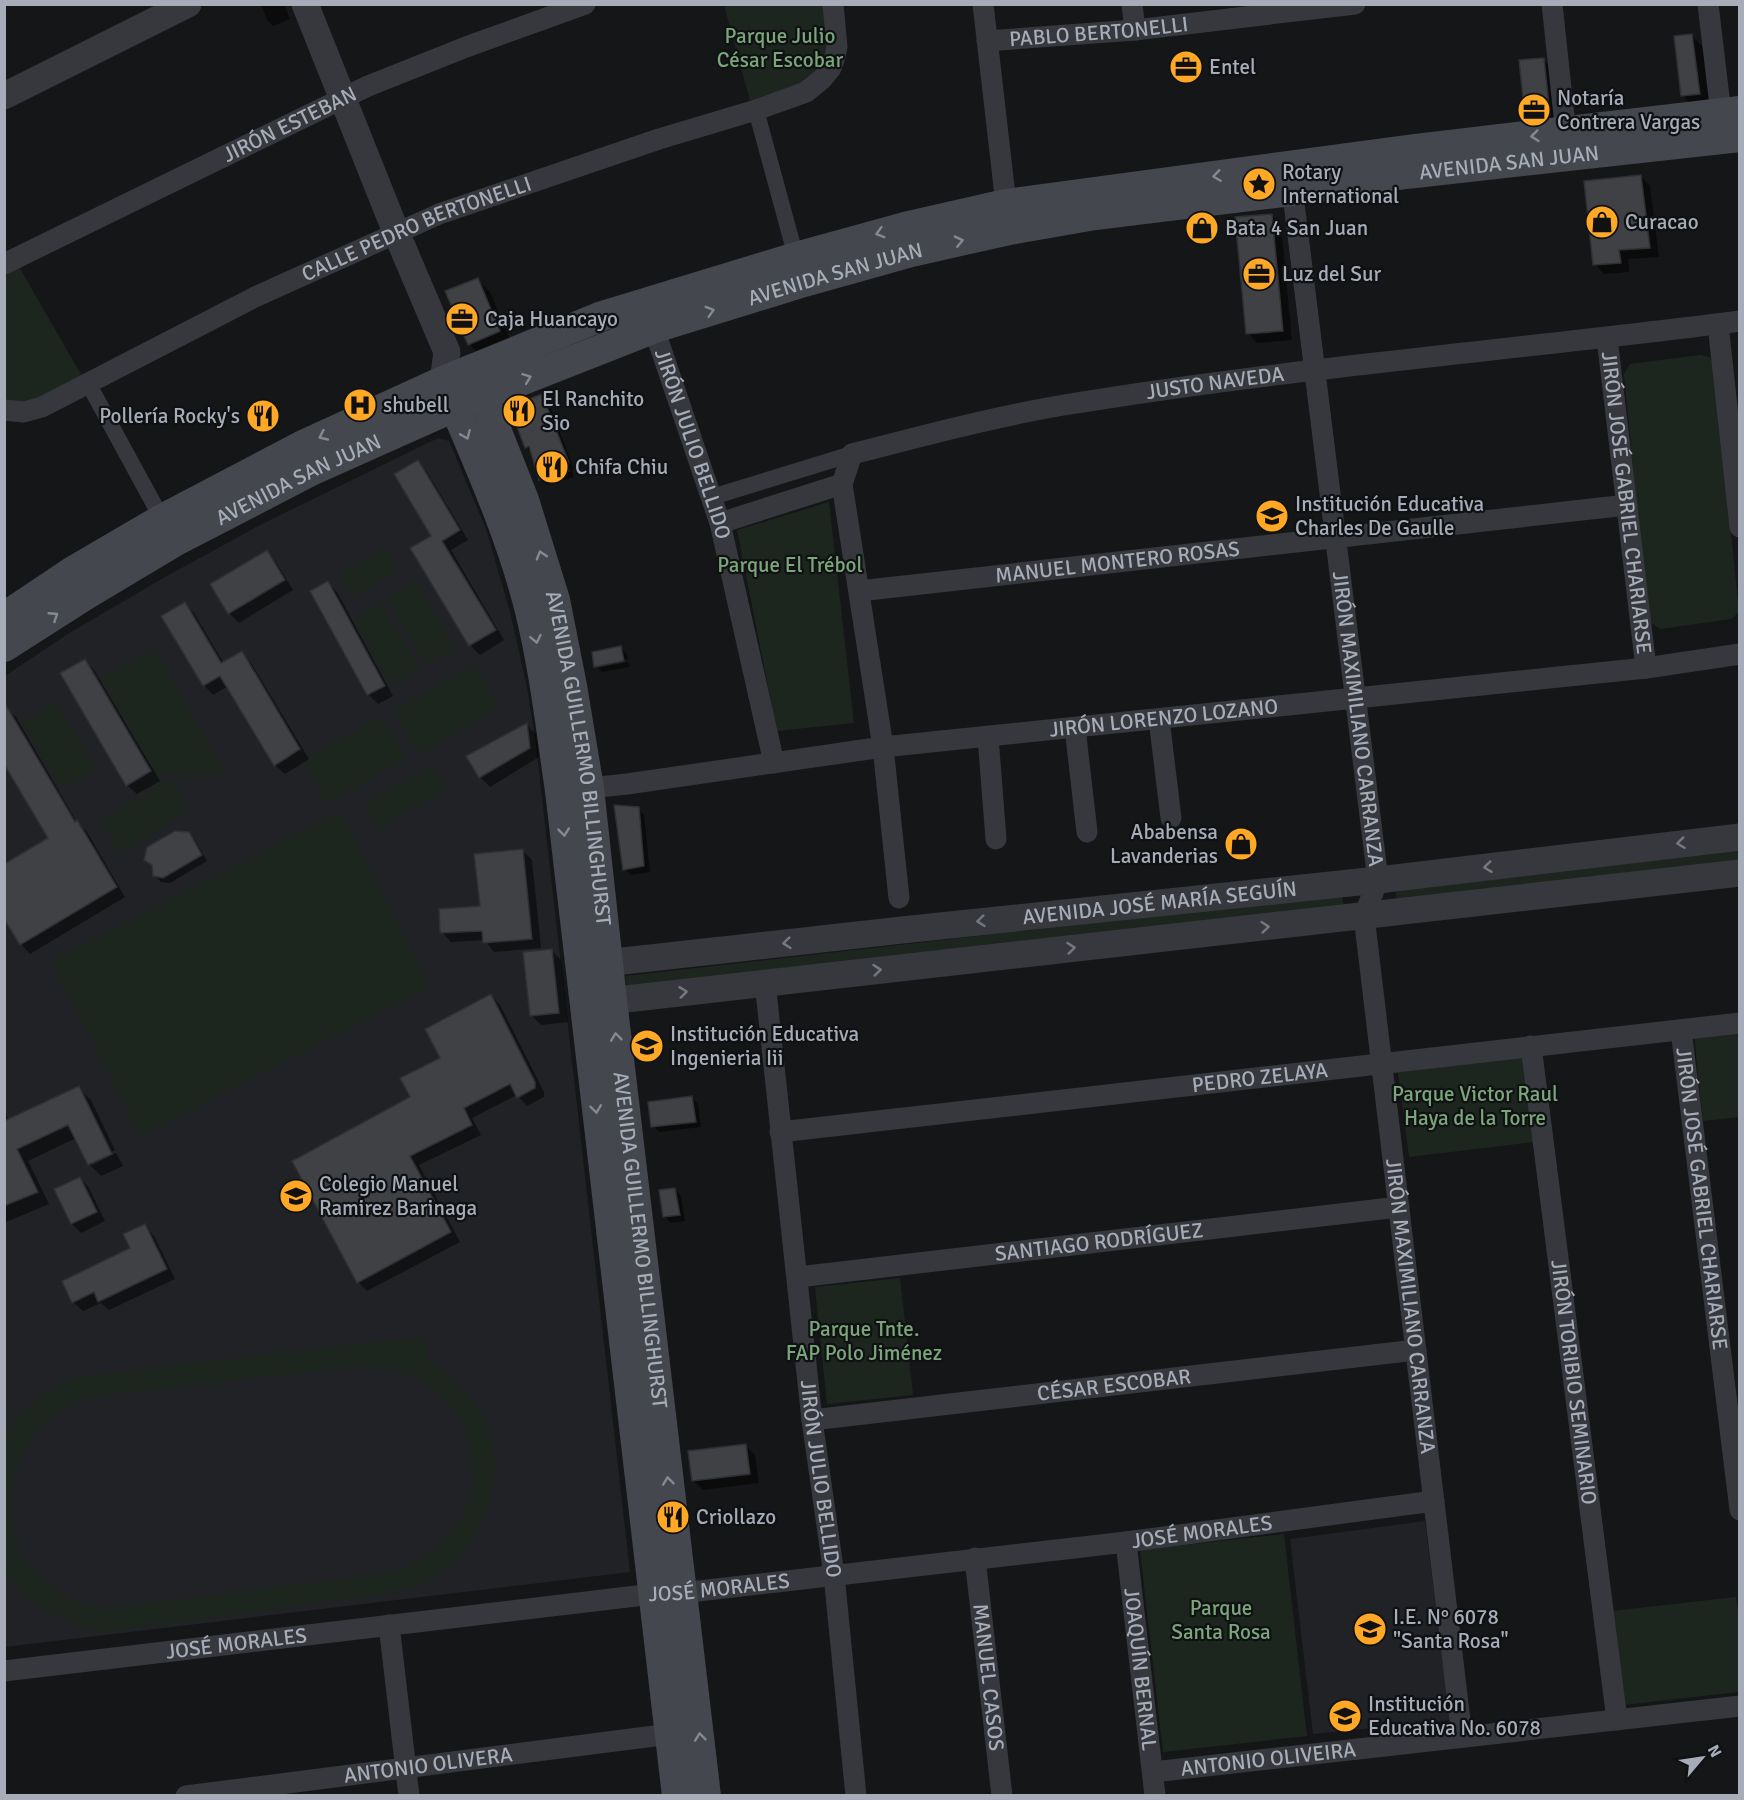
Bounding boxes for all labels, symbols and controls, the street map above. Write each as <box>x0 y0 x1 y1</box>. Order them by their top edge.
street label: PABLO BERTONELLI <box>1008 11 1189 52</box>
park label: Parque Julio César Escobar <box>717 23 843 73</box>
office icon: Entel <box>1168 49 1204 85</box>
place label: Entel <box>1209 54 1256 80</box>
street label: JIRÓN ESTEBAN <box>219 81 361 168</box>
place label: Notaría Contrera Vargas <box>1557 85 1700 135</box>
office icon: Notaría Contrera Vargas <box>1516 92 1552 128</box>
one-way arrow <box>1531 129 1540 142</box>
street label: AVENIDA SAN JUAN <box>1418 140 1600 185</box>
place label: Rotary International <box>1282 159 1399 209</box>
place icon: Rotary International <box>1241 166 1277 202</box>
one-way arrow <box>1212 169 1222 181</box>
street label: CALLE PEDRO BERTONELLI <box>297 170 535 287</box>
shop icon: Curacao <box>1584 204 1620 240</box>
place label: Curacao <box>1625 209 1699 235</box>
shop icon: Bata 4 San Juan <box>1184 210 1220 246</box>
place label: Bata 4 San Juan <box>1225 215 1368 241</box>
one-way arrow <box>875 226 885 239</box>
one-way arrow <box>953 236 963 249</box>
street label: AVENIDA SAN JUAN <box>745 237 925 312</box>
office icon: Luz del Sur <box>1241 256 1277 292</box>
place label: Luz del Sur <box>1282 261 1382 287</box>
office icon: Caja Huancayo <box>444 301 480 337</box>
place label: Caja Huancayo <box>485 306 618 332</box>
one-way arrow <box>704 306 715 318</box>
street label: JIRÓN JULIO BELLIDO <box>649 345 736 542</box>
street label: JIRÓN JOSÉ GABRIEL CHARIARSE <box>1596 350 1657 656</box>
street label: JUSTO NAVEDA <box>1144 361 1286 405</box>
one-way arrow <box>521 373 532 385</box>
place label: El Ranchito Sio <box>542 386 644 436</box>
hospital icon: shubell <box>342 387 378 423</box>
place label: shubell <box>383 392 449 418</box>
restaurant icon: El Ranchito Sio <box>501 393 537 429</box>
restaurant icon: Pollería Rocky's <box>245 398 281 434</box>
place label: Pollería Rocky's <box>99 403 240 429</box>
street label: AVENIDA SAN JUAN <box>211 428 385 531</box>
one-way arrow <box>319 429 330 441</box>
one-way arrow <box>459 429 471 440</box>
restaurant icon: Chifa Chiu <box>534 449 570 485</box>
place label: Chifa Chiu <box>575 454 668 480</box>
place label: Institución Educativa Charles De Gaulle <box>1295 491 1484 541</box>
school or university icon: Institución Educativa Charles De Gaulle <box>1254 498 1290 534</box>
street label: MANUEL MONTERO ROSAS <box>994 535 1241 589</box>
one-way arrow <box>536 550 548 561</box>
park label: Parque El Trébol <box>717 552 863 578</box>
street label: JIRÓN MAXIMILIANO CARRANZA <box>1327 570 1389 868</box>
street label: AVENIDA GUILLERMO BILLINGHURST <box>540 587 617 928</box>
one-way arrow <box>47 612 58 623</box>
one-way arrow <box>528 634 541 644</box>
street label: JIRÓN LORENZO LOZANO <box>1048 693 1279 743</box>
place label: Ababensa Lavanderias <box>1110 819 1218 869</box>
shop icon: Ababensa Lavanderias <box>1223 826 1259 862</box>
one-way arrow <box>557 827 570 836</box>
one-way arrow <box>1677 837 1686 849</box>
one-way arrow <box>1483 860 1492 872</box>
street label: AVENIDA JOSÉ MARÍA SEGUÍN <box>1021 876 1298 930</box>
one-way arrow <box>976 915 985 927</box>
one-way arrow <box>1260 921 1269 934</box>
one-way arrow <box>782 936 791 949</box>
one-way arrow <box>1066 942 1075 955</box>
one-way arrow <box>872 964 881 977</box>
one-way arrow <box>679 986 688 999</box>
place label: Institución Educativa Ingenieria Iii <box>670 1021 859 1071</box>
school or university icon: Institución Educativa Ingenieria Iii <box>629 1028 665 1064</box>
one-way arrow <box>610 1033 623 1042</box>
street label: JIRÓN JOSÉ GABRIEL CHARIARSE <box>1670 1046 1733 1351</box>
street label: PEDRO ZELAYA <box>1191 1057 1329 1098</box>
street label: AVENIDA GUILLERMO BILLINGHURST <box>608 1070 673 1410</box>
park label: Parque Victor Raul Haya de la Torre <box>1392 1081 1558 1131</box>
one-way arrow <box>589 1104 602 1113</box>
street label: JIRÓN MAXIMILIANO CARRANZA <box>1380 1157 1441 1455</box>
place label: Colegio Manuel Ramirez Barinaga <box>319 1171 477 1221</box>
school or university icon: Colegio Manuel Ramirez Barinaga <box>278 1178 314 1214</box>
street label: SANTIAGO RODRÍGUEZ <box>993 1217 1205 1267</box>
street label: JIRÓN TORIBIO SEMINARIO <box>1545 1258 1602 1506</box>
park label: Parque Tnte. FAP Polo Jiménez <box>786 1316 942 1366</box>
street label: CÉSAR ESCOBAR <box>1036 1363 1192 1407</box>
street label: JIRÓN JULIO BELLIDO <box>795 1379 847 1579</box>
one-way arrow <box>662 1477 675 1486</box>
restaurant icon: Criollazo <box>655 1499 691 1535</box>
place label: Criollazo <box>696 1504 776 1530</box>
street label: JOSÉ MORALES <box>1130 1510 1274 1554</box>
street label: JOSÉ MORALES <box>648 1568 791 1607</box>
street label: JOAQUÍN BERNAL <box>1118 1587 1163 1752</box>
park label: Parque Santa Rosa <box>1171 1595 1271 1645</box>
street label: MANUEL CASOS <box>967 1602 1010 1752</box>
place label: I.E. N° 6078 "Santa Rosa" <box>1393 1604 1509 1654</box>
school or university icon: I.E. N° 6078 "Santa Rosa" <box>1352 1611 1388 1647</box>
street label: JOSÉ MORALES <box>164 1622 308 1665</box>
place label: Institución Educativa No. 6078 <box>1368 1691 1541 1741</box>
school or university icon: Institución Educativa No. 6078 <box>1327 1698 1363 1734</box>
north arrow <box>1672 1728 1732 1788</box>
one-way arrow <box>694 1733 707 1742</box>
street label: ANTONIO OLIVEIRA <box>1179 1736 1357 1782</box>
street label: ANTONIO OLIVERA <box>342 1741 514 1789</box>
text: N <box>1703 1741 1726 1761</box>

